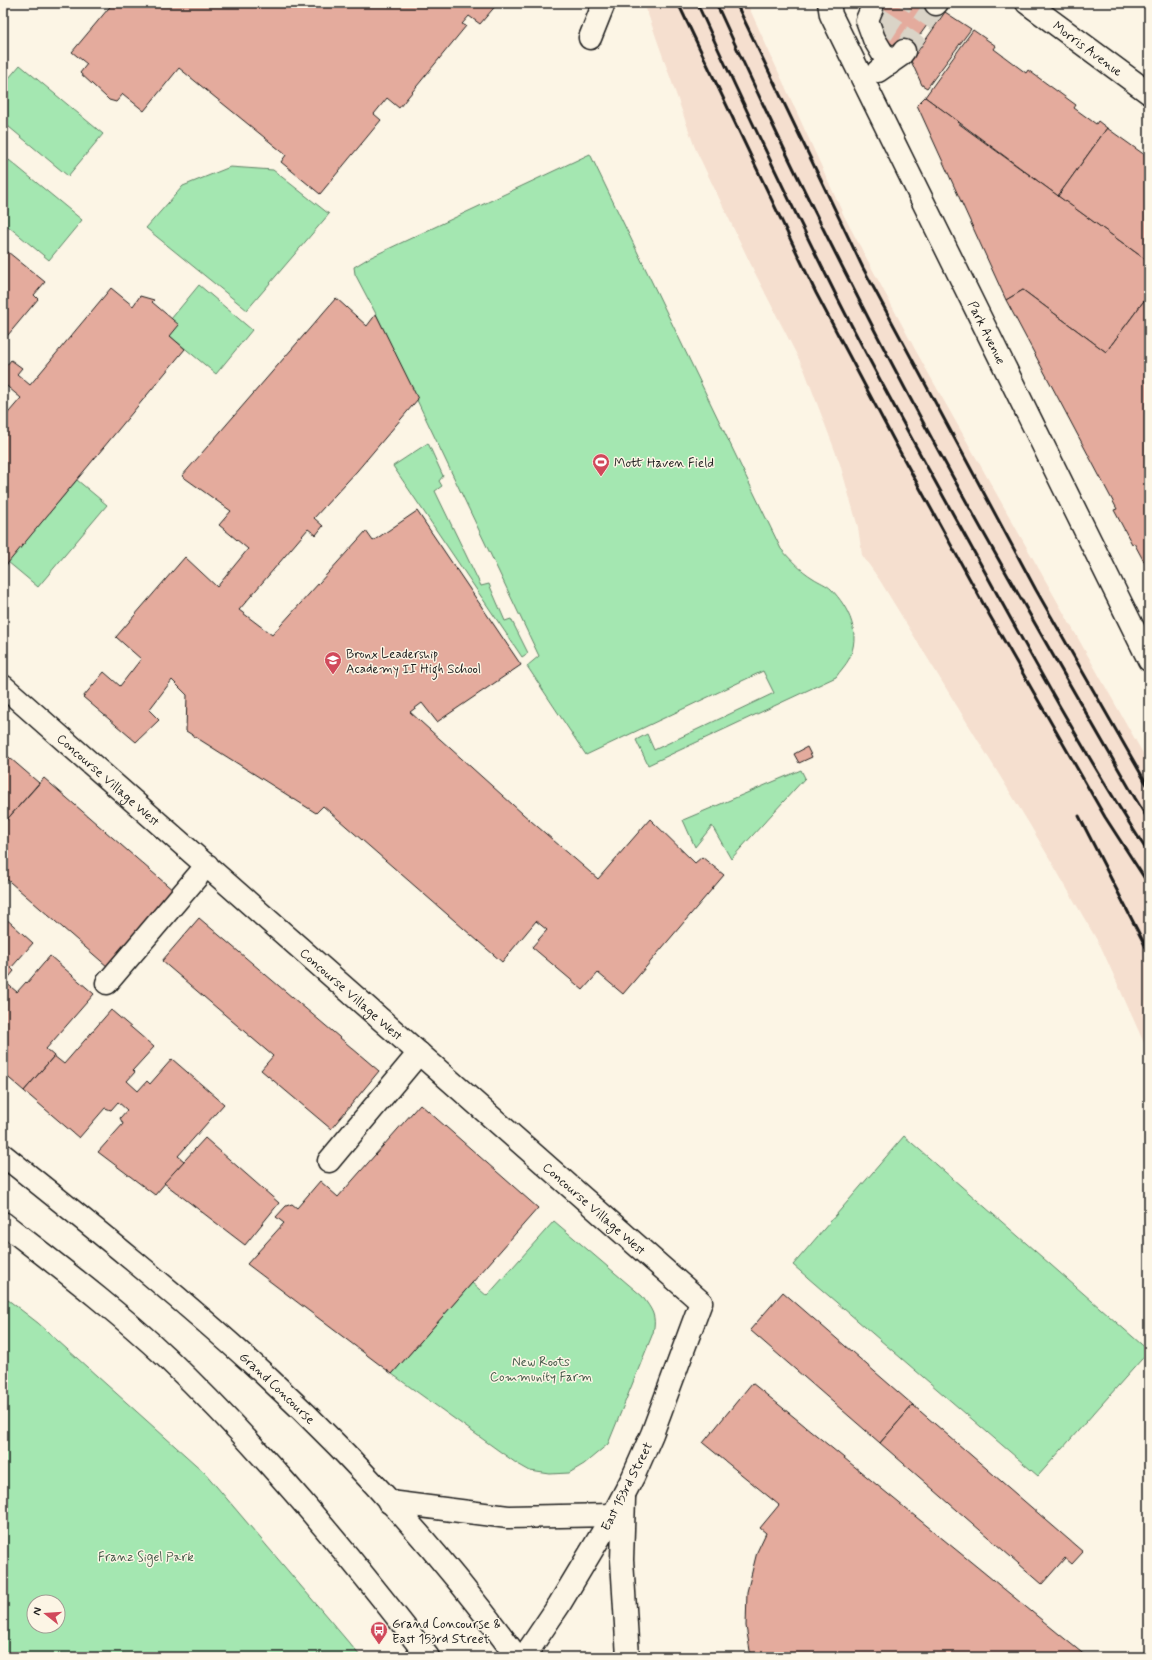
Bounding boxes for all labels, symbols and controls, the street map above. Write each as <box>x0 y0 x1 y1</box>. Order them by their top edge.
street label: Morris Avenue <box>1049 18 1126 81</box>
street label: Park Avenue <box>963 299 1009 368</box>
sports icon: Mott Haven Field <box>591 452 611 477</box>
place label: Mott Haven Field <box>614 455 714 472</box>
place label: Bronx Leadership Academy II High School <box>346 646 481 680</box>
school or university icon: Bronx Leadership Academy II High School <box>323 650 343 675</box>
street label: Concourse Village West <box>53 730 163 830</box>
street label: Concourse Village West <box>296 945 406 1045</box>
street label: Concourse Village West <box>539 1159 649 1259</box>
street label: Grand Concourse <box>235 1349 318 1428</box>
park label: New Roots Community Farm <box>490 1354 592 1386</box>
street label: East 153rd Street <box>598 1439 657 1534</box>
park label: Franz Sigel Park <box>98 1549 194 1567</box>
north arrow <box>26 1594 66 1634</box>
text: N <box>30 1606 45 1617</box>
place label: Grand Concourse & East 153rd Street <box>392 1616 501 1648</box>
bus stop icon: Grand Concourse & East 153rd Street <box>369 1620 389 1645</box>

